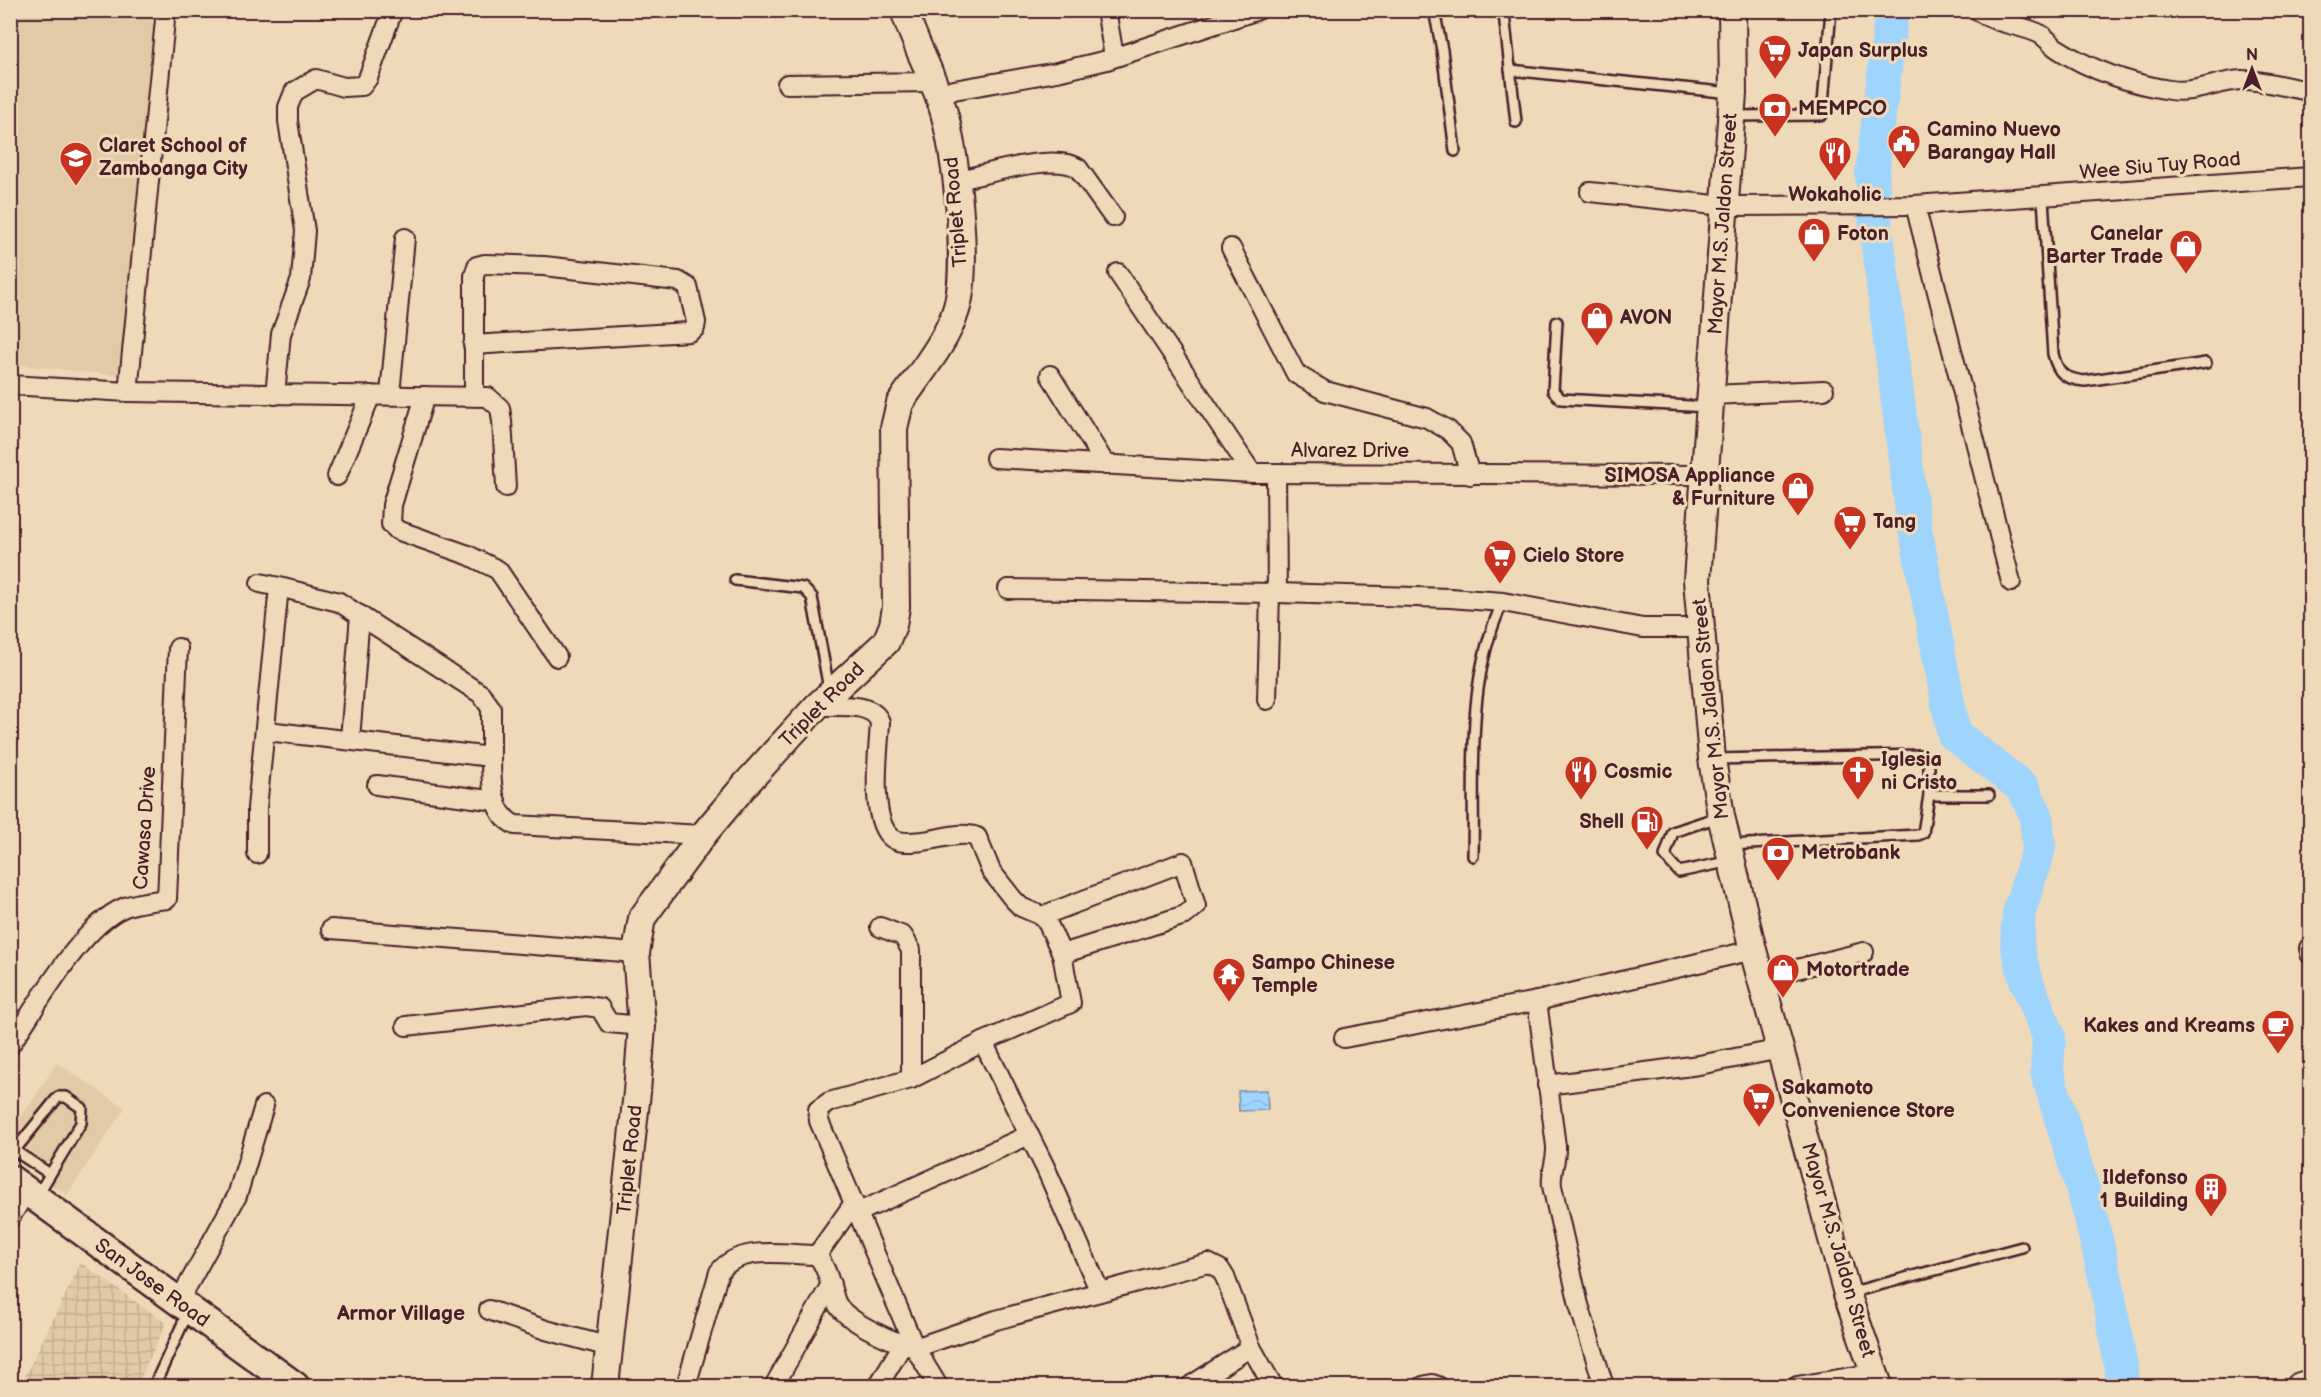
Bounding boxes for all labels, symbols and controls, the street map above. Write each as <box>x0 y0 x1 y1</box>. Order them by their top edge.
supermarket icon: Japan Surplus <box>1757 33 1793 80</box>
place label: Japan Surplus <box>1798 39 1928 63</box>
north arrow <box>2222 39 2282 99</box>
text: N <box>2246 46 2258 65</box>
bank icon: MEMPCO <box>1757 91 1793 138</box>
place label: MEMPCO <box>1798 97 1887 121</box>
street label: Mayor M.S. Jaldon Street <box>1703 112 1743 336</box>
place label: Camino Nuevo Barangay Hall <box>1927 118 2061 165</box>
public building icon: Camino Nuevo Barangay Hall <box>1886 123 1922 170</box>
place label: Claret School of Zamboanga City <box>99 134 249 181</box>
restaurant icon: Wokaholic <box>1817 135 1853 182</box>
school or university icon: Claret School of Zamboanga City <box>58 140 94 187</box>
street label: Wee Siu Tuy Road <box>2078 147 2242 185</box>
street label: Triplet Road <box>939 156 973 268</box>
place label: Wokaholic <box>1788 183 1882 207</box>
shop icon: Foton <box>1796 216 1832 263</box>
place label: Foton <box>1837 222 1889 246</box>
place label: Canelar Barter Trade <box>2046 222 2164 269</box>
shop icon: Canelar Barter Trade <box>2168 228 2204 275</box>
shop icon: AVON <box>1579 300 1615 347</box>
place label: AVON <box>1619 306 1672 330</box>
street label: Alvarez Drive <box>1291 439 1409 463</box>
place label: SIMOSA Appliance & Furniture <box>1605 464 1775 511</box>
shop icon: SIMOSA Appliance & Furniture <box>1780 470 1816 517</box>
supermarket icon: Tang <box>1832 504 1868 551</box>
place label: Tang <box>1873 510 1916 534</box>
supermarket icon: Cielo Store <box>1482 538 1518 585</box>
place label: Cielo Store <box>1523 544 1624 568</box>
street label: Mayor M.S. Jaldon Street <box>1687 597 1735 821</box>
street label: Triplet Road <box>774 657 870 753</box>
place label: Iglesia ni Cristo <box>1881 748 1957 795</box>
restaurant icon: Cosmic <box>1563 754 1599 801</box>
church icon: Iglesia ni Cristo <box>1840 754 1876 801</box>
place label: Cosmic <box>1604 760 1672 784</box>
street label: Cawasa Drive <box>129 765 161 891</box>
fuel station icon: Shell <box>1629 804 1665 851</box>
place label: Shell <box>1579 810 1624 834</box>
bank icon: Metrobank <box>1760 835 1796 882</box>
place label: Metrobank <box>1801 841 1901 865</box>
place label: Sampo Chinese Temple <box>1252 951 1395 998</box>
shop icon: Motortrade <box>1765 952 1801 999</box>
temple icon: Sampo Chinese Temple <box>1211 956 1247 1003</box>
place label: Motortrade <box>1806 958 1910 982</box>
cafe icon: Kakes and Kreams <box>2260 1008 2296 1055</box>
place label: Kakes and Kreams <box>2083 1014 2255 1038</box>
place label: Sakamoto Convenience Store <box>1782 1076 1955 1123</box>
supermarket icon: Sakamoto Convenience Store <box>1741 1081 1777 1128</box>
street label: Triplet Road <box>612 1104 648 1216</box>
street label: Mayor M.S. Jaldon Street <box>1796 1140 1880 1360</box>
place label: Ildefonso 1 Building <box>2100 1166 2188 1213</box>
building icon: Ildefonso 1 Building <box>2193 1171 2229 1218</box>
street label: San Jose Road <box>90 1233 214 1333</box>
district label: Armor Village <box>336 1301 465 1326</box>

